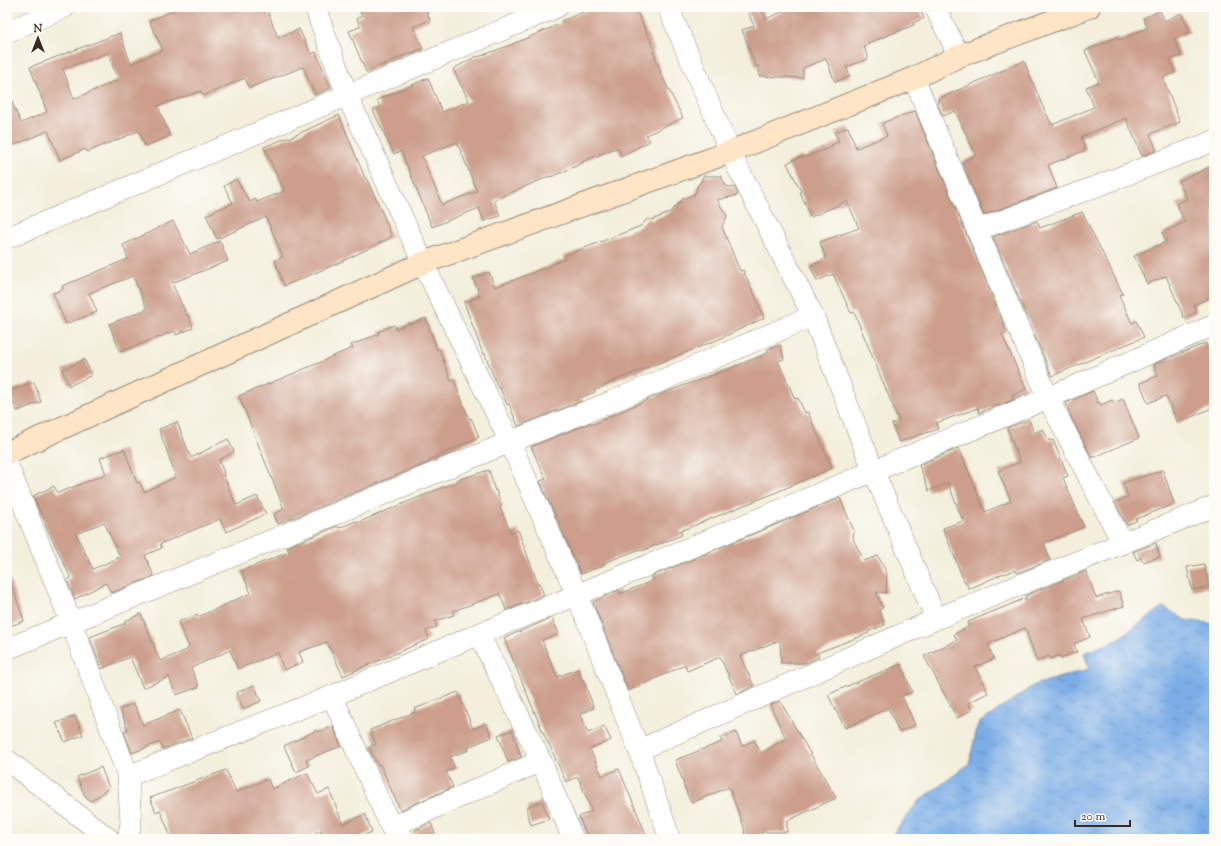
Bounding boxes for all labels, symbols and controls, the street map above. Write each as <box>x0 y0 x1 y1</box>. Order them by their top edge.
north arrow <box>18 18 58 58</box>
text: N <box>33 21 43 37</box>
scale bar <box>1075 802 1130 828</box>
text: 20 m <box>1081 808 1106 826</box>

